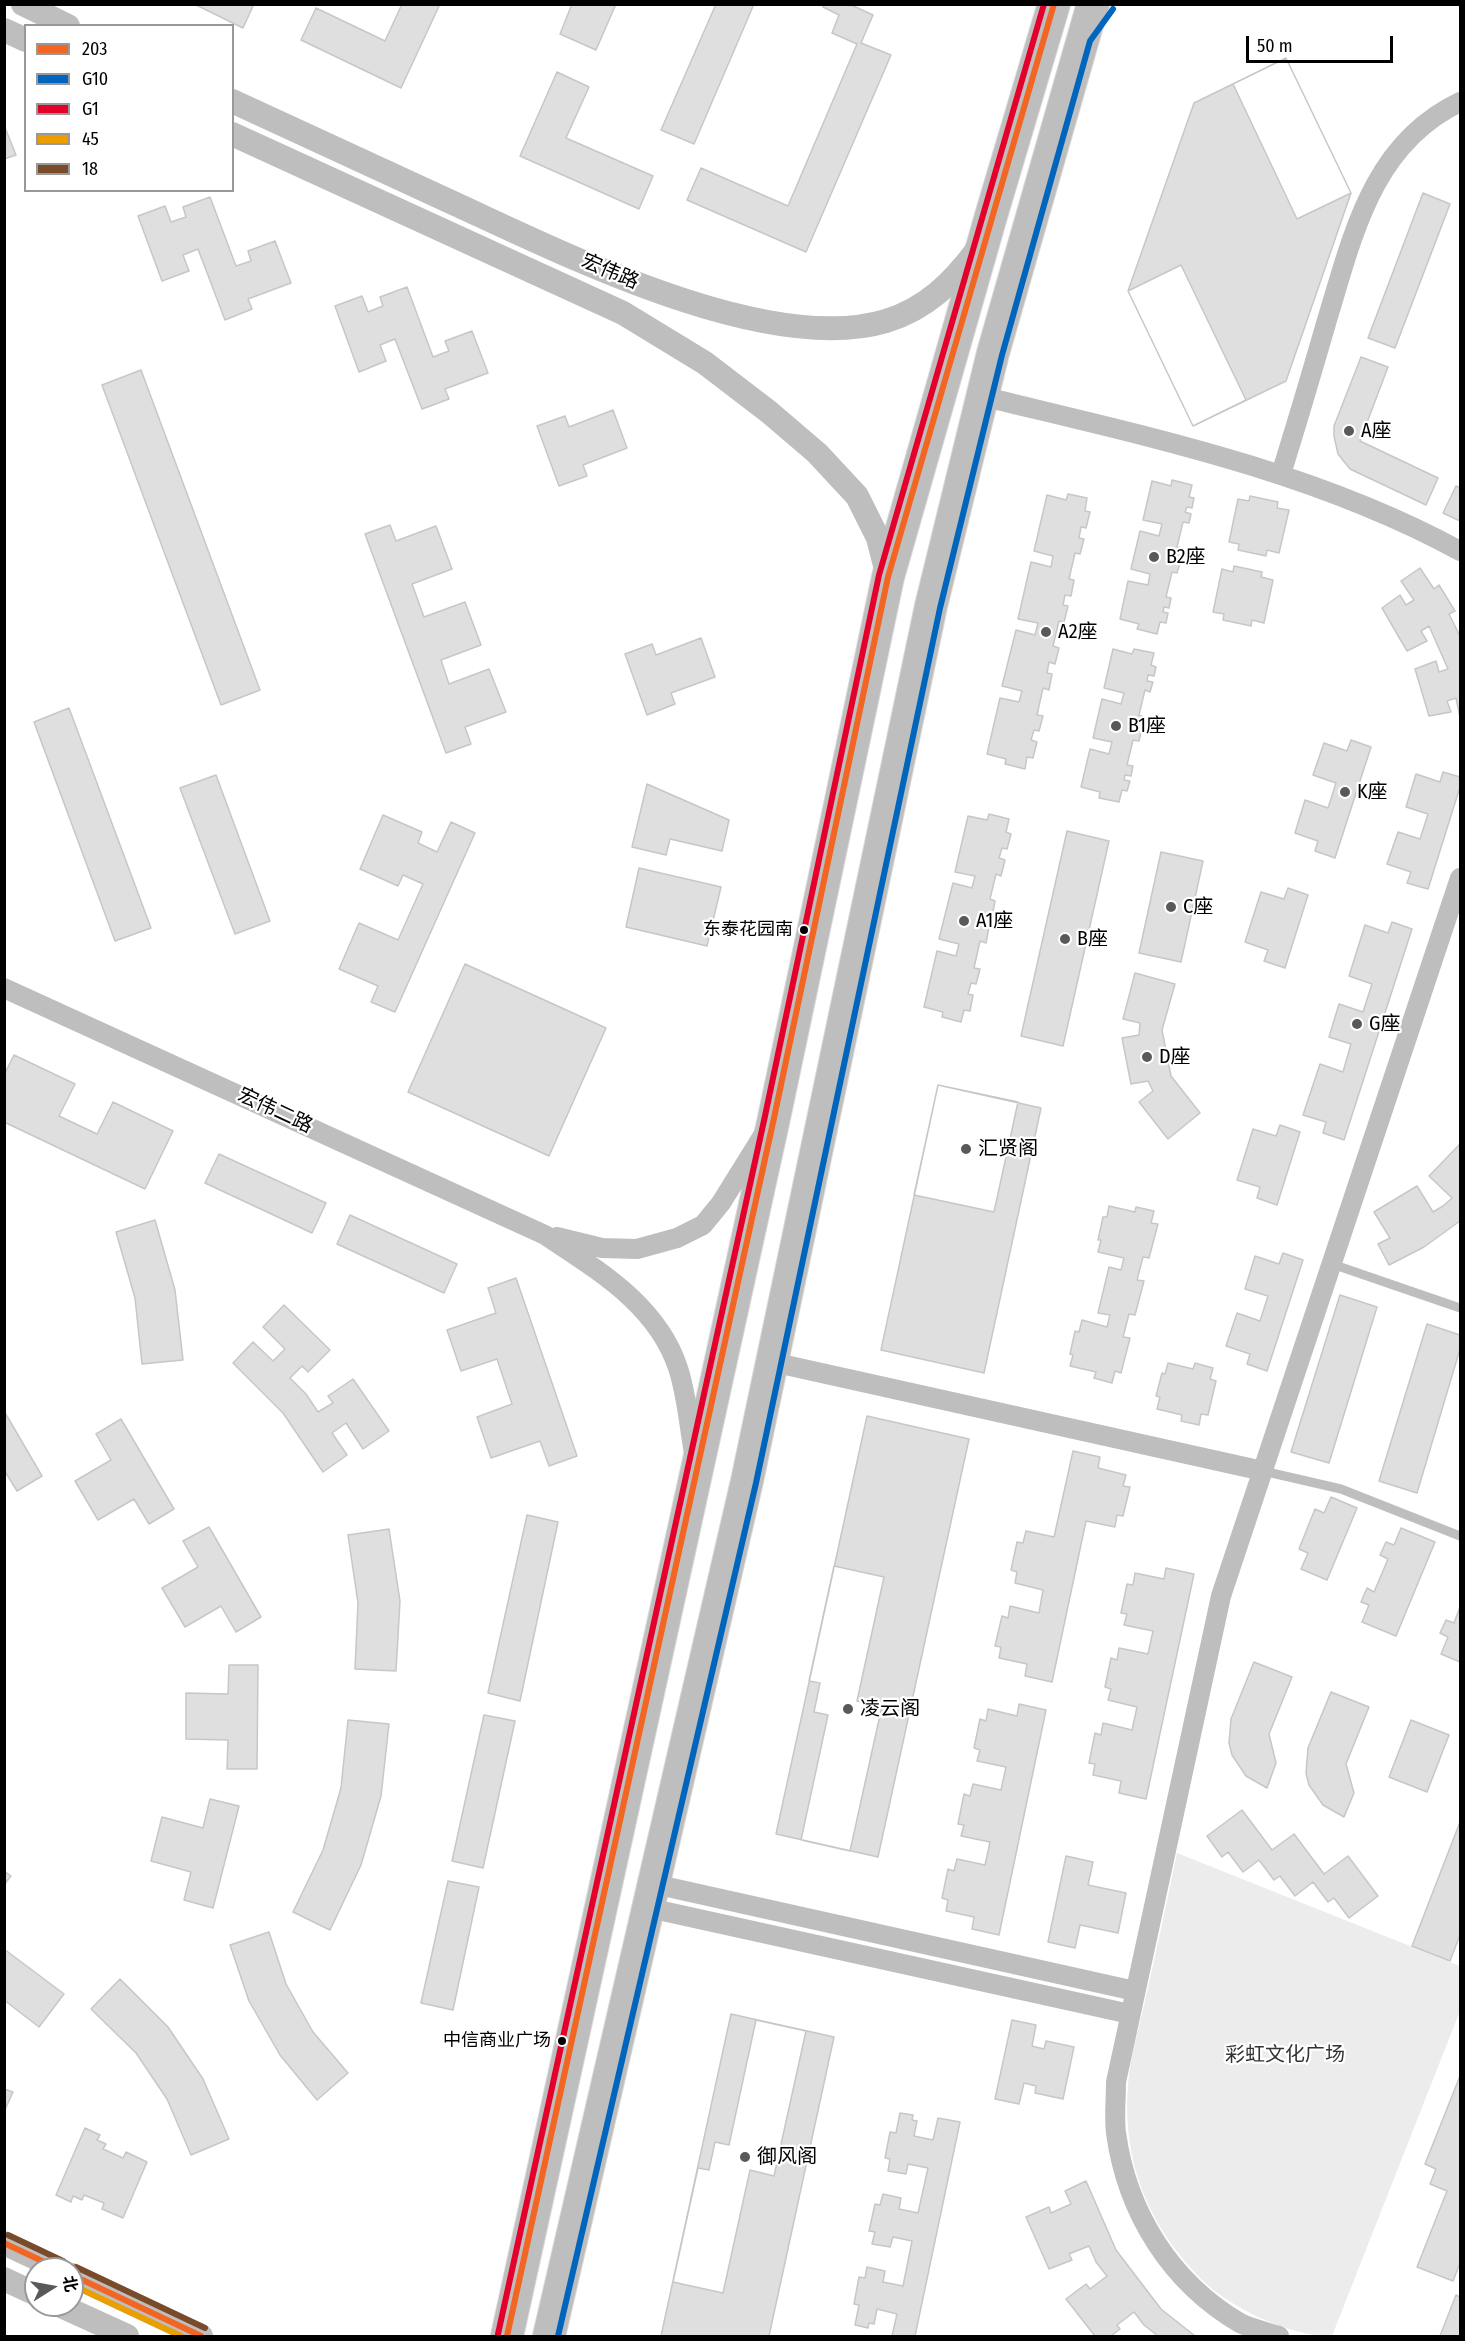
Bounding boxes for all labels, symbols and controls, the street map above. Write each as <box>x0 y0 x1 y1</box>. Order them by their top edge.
legend <box>24 24 234 192</box>
scale bar <box>1249 24 1396 62</box>
text: 50 m <box>1257 35 1293 57</box>
text: 203 <box>82 38 107 60</box>
text: G10 <box>82 68 108 90</box>
text: G1 <box>82 98 99 120</box>
text: 45 <box>82 128 99 150</box>
text: 18 <box>82 158 98 180</box>
street label: 宏伟路 <box>578 249 642 295</box>
place label: A座 <box>1361 419 1392 443</box>
marker: A座 <box>1342 424 1356 438</box>
place label: B2座 <box>1166 545 1205 569</box>
marker: B2座 <box>1147 550 1161 564</box>
place label: A2座 <box>1058 620 1098 644</box>
marker: A2座 <box>1039 625 1053 639</box>
place label: B1座 <box>1128 714 1166 738</box>
marker: B1座 <box>1109 719 1123 733</box>
place label: K座 <box>1357 780 1388 804</box>
marker: K座 <box>1338 785 1352 799</box>
place label: C座 <box>1183 895 1213 919</box>
marker: C座 <box>1164 900 1178 914</box>
place label: A1座 <box>976 909 1013 933</box>
marker: A1座 <box>957 914 971 928</box>
place label: 东泰花园南 <box>703 919 793 941</box>
marker: 东泰花园南 <box>798 924 810 936</box>
place label: B座 <box>1077 927 1108 951</box>
marker: B座 <box>1058 932 1072 946</box>
place label: G座 <box>1369 1012 1400 1036</box>
marker: G座 <box>1350 1017 1364 1031</box>
place label: D座 <box>1159 1045 1191 1069</box>
marker: D座 <box>1140 1050 1154 1064</box>
street label: 宏伟二路 <box>234 1083 316 1139</box>
place label: 汇贤阁 <box>978 1137 1038 1161</box>
marker: 汇贤阁 <box>959 1142 973 1156</box>
place label: 凌云阁 <box>860 1697 920 1721</box>
marker: 凌云阁 <box>841 1702 855 1716</box>
place label: 中信商业广场 <box>443 2030 551 2052</box>
marker: 中信商业广场 <box>556 2035 568 2047</box>
park label: 彩虹文化广场 <box>1225 2043 1345 2067</box>
place label: 御风阁 <box>757 2145 817 2169</box>
marker: 御风阁 <box>738 2150 752 2164</box>
north arrow <box>24 2257 84 2317</box>
text: 北 <box>59 2274 81 2294</box>

